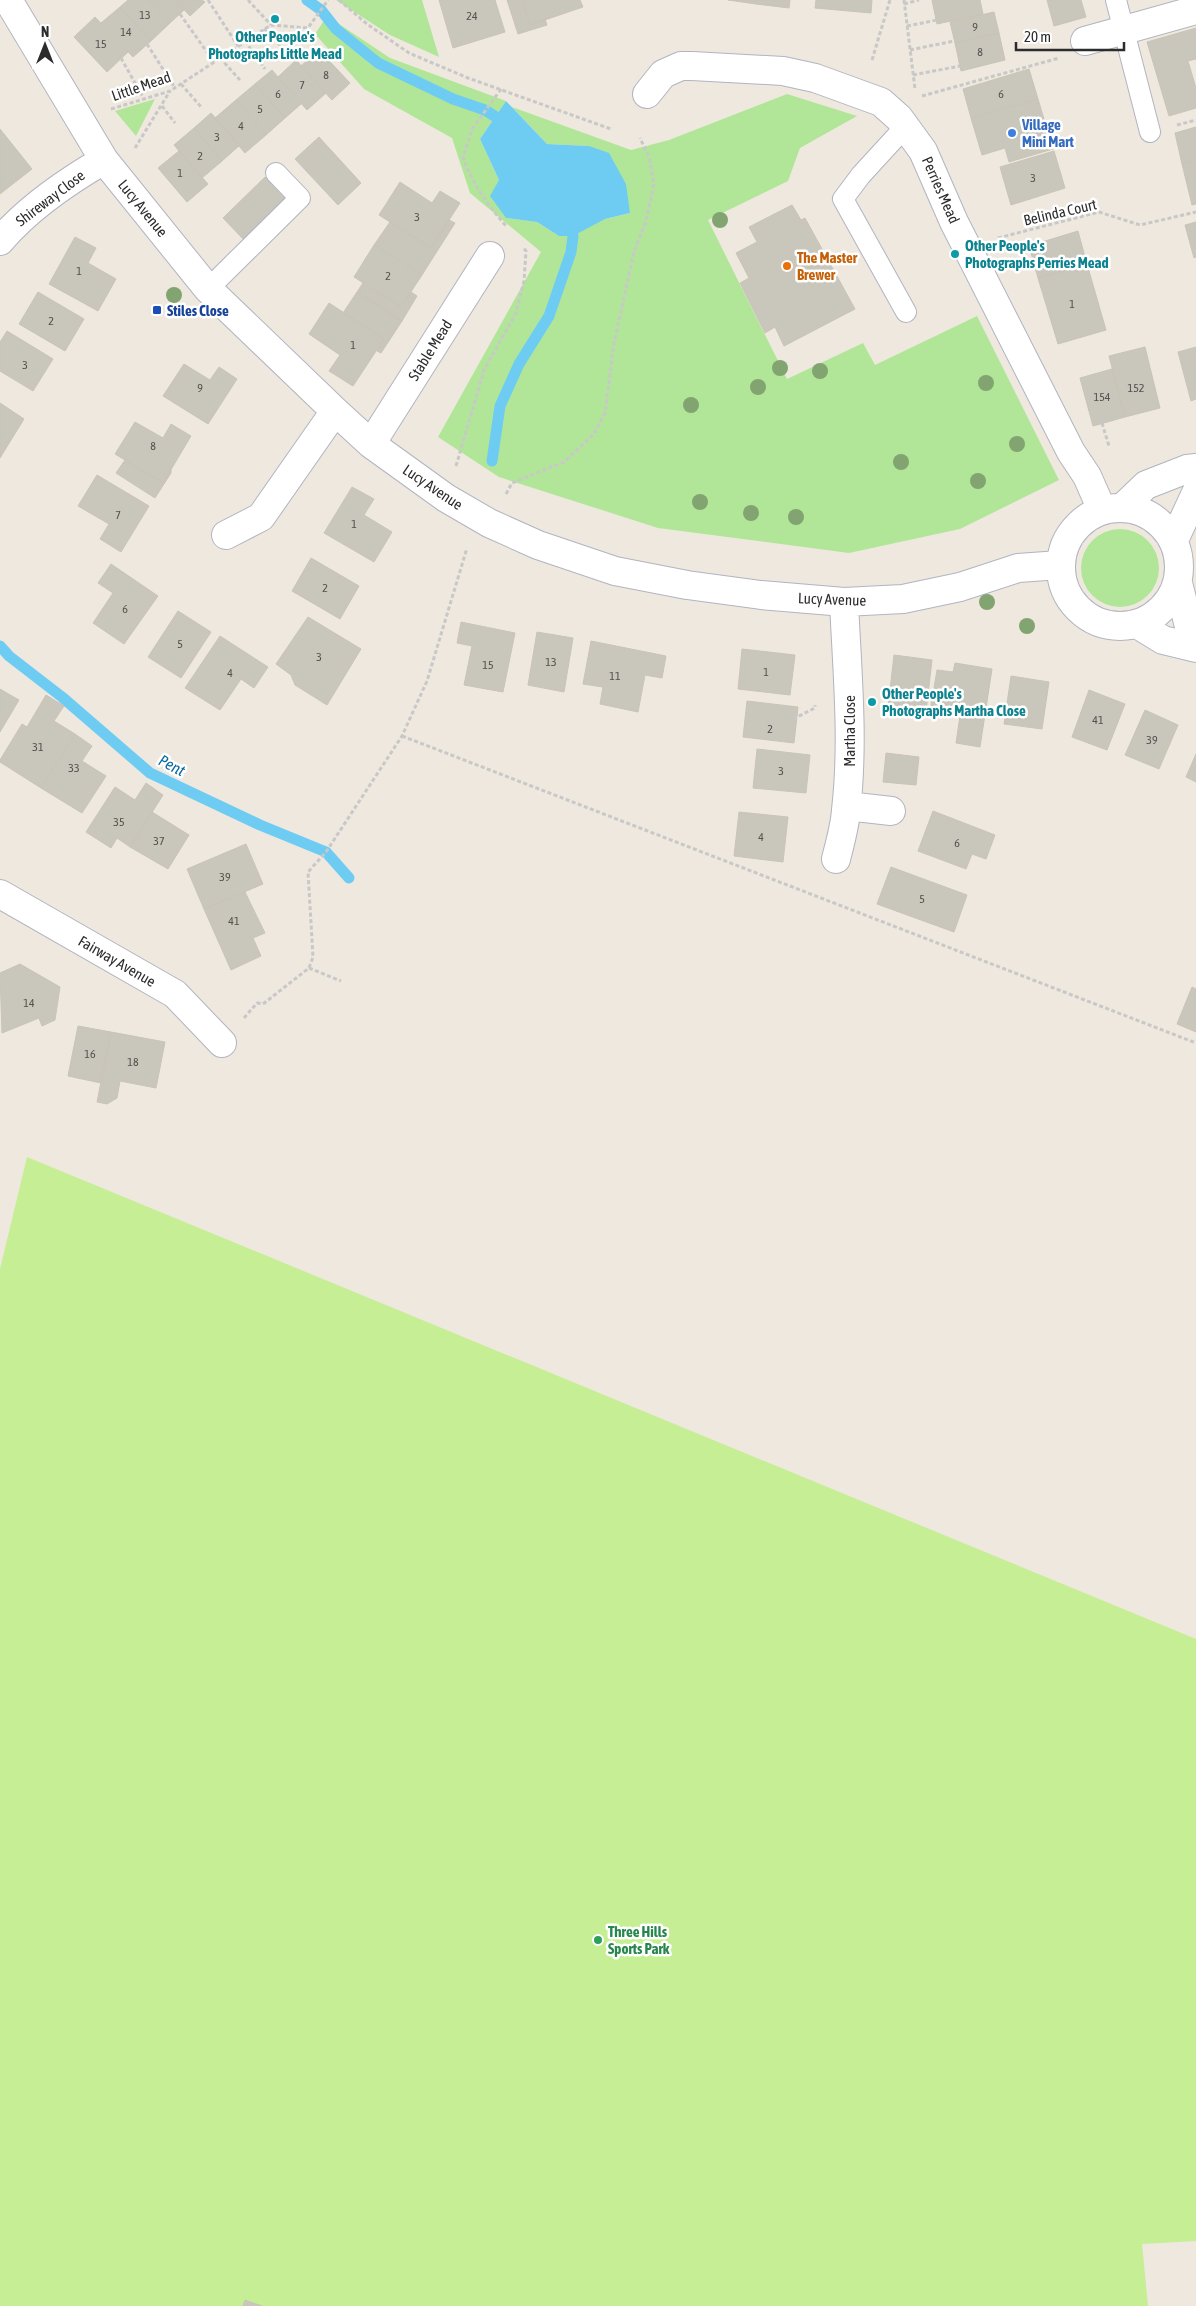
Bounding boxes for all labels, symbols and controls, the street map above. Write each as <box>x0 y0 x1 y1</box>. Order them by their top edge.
house number: 13 <box>139 8 151 22</box>
house number: 24 <box>466 9 478 23</box>
marker: Other People's Photographs Little Mead <box>269 13 281 25</box>
north arrow <box>20 20 70 70</box>
house number: 9 <box>972 20 978 34</box>
scale bar <box>1016 20 1124 52</box>
text: N <box>41 24 49 40</box>
house number: 14 <box>120 25 132 39</box>
place label: Other People's Photographs Little Mead <box>208 28 342 62</box>
text: 20 m <box>1024 28 1051 45</box>
house number: 15 <box>95 37 107 51</box>
house number: 8 <box>977 45 983 59</box>
street label: Little Mead <box>109 68 173 104</box>
house number: 8 <box>323 68 329 82</box>
house number: 7 <box>299 78 305 92</box>
house number: 6 <box>275 87 281 101</box>
house number: 6 <box>998 87 1004 101</box>
house number: 5 <box>257 102 263 116</box>
place label: Village Mini Mart <box>1021 116 1075 150</box>
house number: 4 <box>238 119 244 133</box>
marker: Village Mini Mart <box>1006 127 1018 139</box>
house number: 3 <box>214 130 220 144</box>
house number: 2 <box>197 149 203 163</box>
street label: Perries Mead <box>919 154 963 226</box>
street label: Shireway Close <box>12 166 88 229</box>
house number: 1 <box>177 166 183 180</box>
house number: 3 <box>1030 171 1036 185</box>
street label: Lucy Avenue <box>115 176 171 240</box>
street label: Belinda Court <box>1022 195 1098 229</box>
house number: 3 <box>414 210 420 224</box>
place label: Other People's Photographs Perries Mead <box>965 237 1109 271</box>
marker: Other People's Photographs Perries Mead <box>949 248 961 260</box>
place label: The Master Brewer <box>797 249 858 283</box>
marker: The Master Brewer <box>781 260 793 272</box>
house number: 1 <box>76 264 82 278</box>
house number: 2 <box>385 269 391 283</box>
house number: 1 <box>1069 297 1075 311</box>
place label: Stiles Close <box>167 302 229 319</box>
marker: Stiles Close <box>151 304 163 316</box>
house number: 2 <box>48 314 54 328</box>
street label: Stable Mead <box>405 317 455 383</box>
house number: 1 <box>350 338 356 352</box>
house number: 3 <box>22 358 28 372</box>
house number: 9 <box>197 381 203 395</box>
house number: 152 <box>1128 381 1144 395</box>
house number: 154 <box>1094 390 1111 404</box>
house number: 8 <box>150 439 156 453</box>
street label: Lucy Avenue <box>400 461 466 513</box>
house number: 7 <box>115 508 121 522</box>
house number: 1 <box>351 517 357 531</box>
house number: 2 <box>322 581 328 595</box>
street label: Lucy Avenue <box>798 589 867 609</box>
house number: 6 <box>122 602 128 616</box>
house number: 5 <box>177 637 183 651</box>
house number: 3 <box>316 650 322 664</box>
house number: 13 <box>545 655 557 669</box>
house number: 15 <box>482 658 494 672</box>
house number: 1 <box>763 665 769 679</box>
house number: 4 <box>227 666 233 680</box>
house number: 11 <box>609 669 621 683</box>
place label: Other People's Photographs Martha Close <box>882 685 1026 719</box>
street label: Martha Close <box>841 695 858 767</box>
marker: Other People's Photographs Martha Close <box>866 696 878 708</box>
house number: 41 <box>1092 713 1104 727</box>
house number: 2 <box>767 722 773 736</box>
house number: 39 <box>1146 733 1158 747</box>
house number: 31 <box>32 740 44 754</box>
water label: Pent <box>156 751 189 780</box>
house number: 33 <box>68 761 80 775</box>
house number: 3 <box>778 764 784 778</box>
house number: 35 <box>113 815 125 829</box>
house number: 4 <box>758 830 764 844</box>
house number: 37 <box>153 834 165 848</box>
house number: 6 <box>954 836 960 850</box>
house number: 39 <box>219 870 231 884</box>
house number: 5 <box>919 892 925 906</box>
house number: 41 <box>228 914 240 928</box>
street label: Fairway Avenue <box>75 932 159 990</box>
house number: 14 <box>23 996 35 1010</box>
house number: 16 <box>84 1047 96 1061</box>
house number: 18 <box>127 1055 139 1069</box>
place label: Three Hills Sports Park <box>608 1923 670 1957</box>
marker: Three Hills Sports Park <box>592 1934 604 1946</box>

